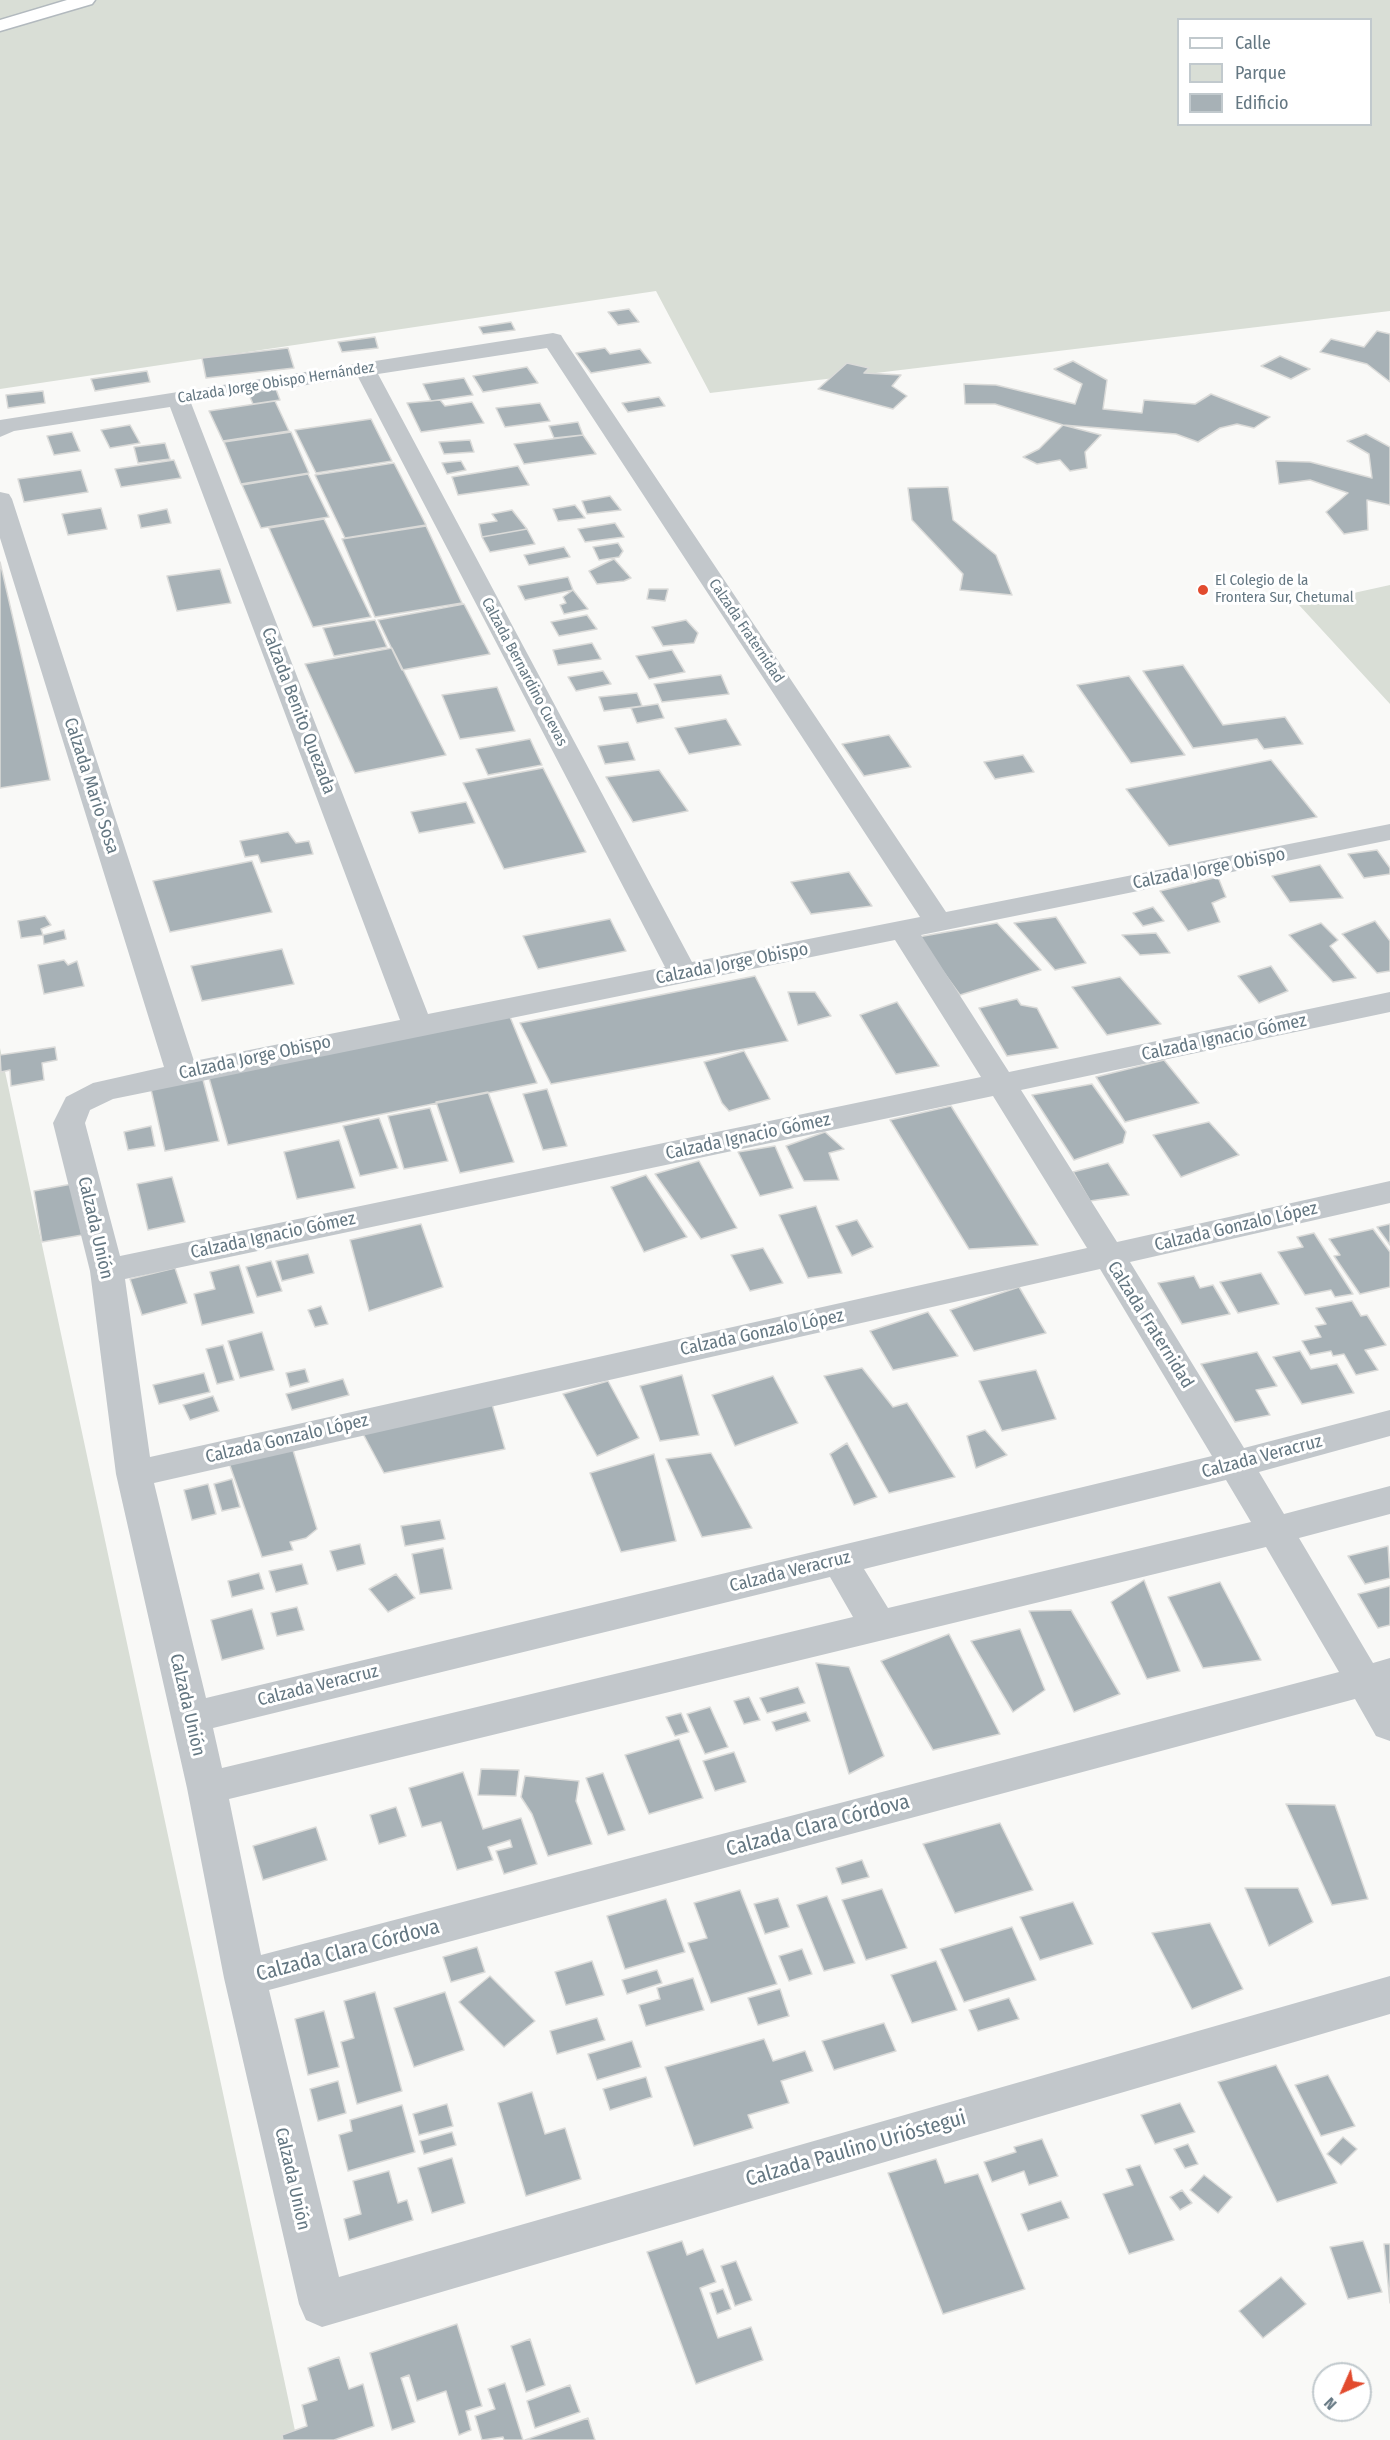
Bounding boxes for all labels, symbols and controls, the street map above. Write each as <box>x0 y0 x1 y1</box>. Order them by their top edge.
legend <box>1177 18 1372 126</box>
text: Calle <box>1235 32 1271 54</box>
text: Parque <box>1235 62 1286 84</box>
text: Edificio <box>1235 92 1288 114</box>
street label: Calzada Jorge Obispo Hernández <box>176 359 376 407</box>
place label: El Colegio de la Frontera Sur, Chetumal <box>1215 572 1354 607</box>
street label: Calzada Fraternidad <box>705 576 787 686</box>
marker: El Colegio de la Frontera Sur, Chetumal <box>1196 583 1210 597</box>
street label: Calzada Bernardino Cuevas <box>477 595 571 749</box>
street label: Calzada Benito Quezada <box>256 625 340 797</box>
street label: Calzada Mario Sosa <box>59 715 123 857</box>
street label: Calzada Jorge Obispo <box>1131 844 1287 894</box>
street label: Calzada Jorge Obispo <box>654 939 810 989</box>
street label: Calzada Ignacio Gómez <box>1140 1010 1308 1066</box>
street label: Calzada Jorge Obispo <box>177 1031 333 1085</box>
street label: Calzada Ignacio Gómez <box>664 1109 832 1165</box>
street label: Calzada Unión <box>73 1175 117 1281</box>
street label: Calzada Gonzalo López <box>1152 1198 1320 1256</box>
street label: Calzada Ignacio Gómez <box>189 1208 357 1264</box>
street label: Calzada Fraternidad <box>1102 1258 1198 1392</box>
street label: Calzada Gonzalo López <box>678 1305 846 1361</box>
street label: Calzada Gonzalo López <box>203 1410 371 1468</box>
street label: Calzada Veracruz <box>1200 1431 1324 1483</box>
street label: Calzada Veracruz <box>727 1547 853 1597</box>
street label: Calzada Unión <box>165 1652 209 1758</box>
street label: Calzada Veracruz <box>255 1661 381 1711</box>
street label: Calzada Clara Córdova <box>724 1789 912 1863</box>
street label: Calzada Clara Córdova <box>254 1914 442 1988</box>
street label: Calzada Paulino Urióstegui <box>743 2105 969 2193</box>
street label: Calzada Unión <box>270 2126 314 2232</box>
north arrow <box>1312 2362 1372 2422</box>
text: N <box>1320 2394 1340 2414</box>

